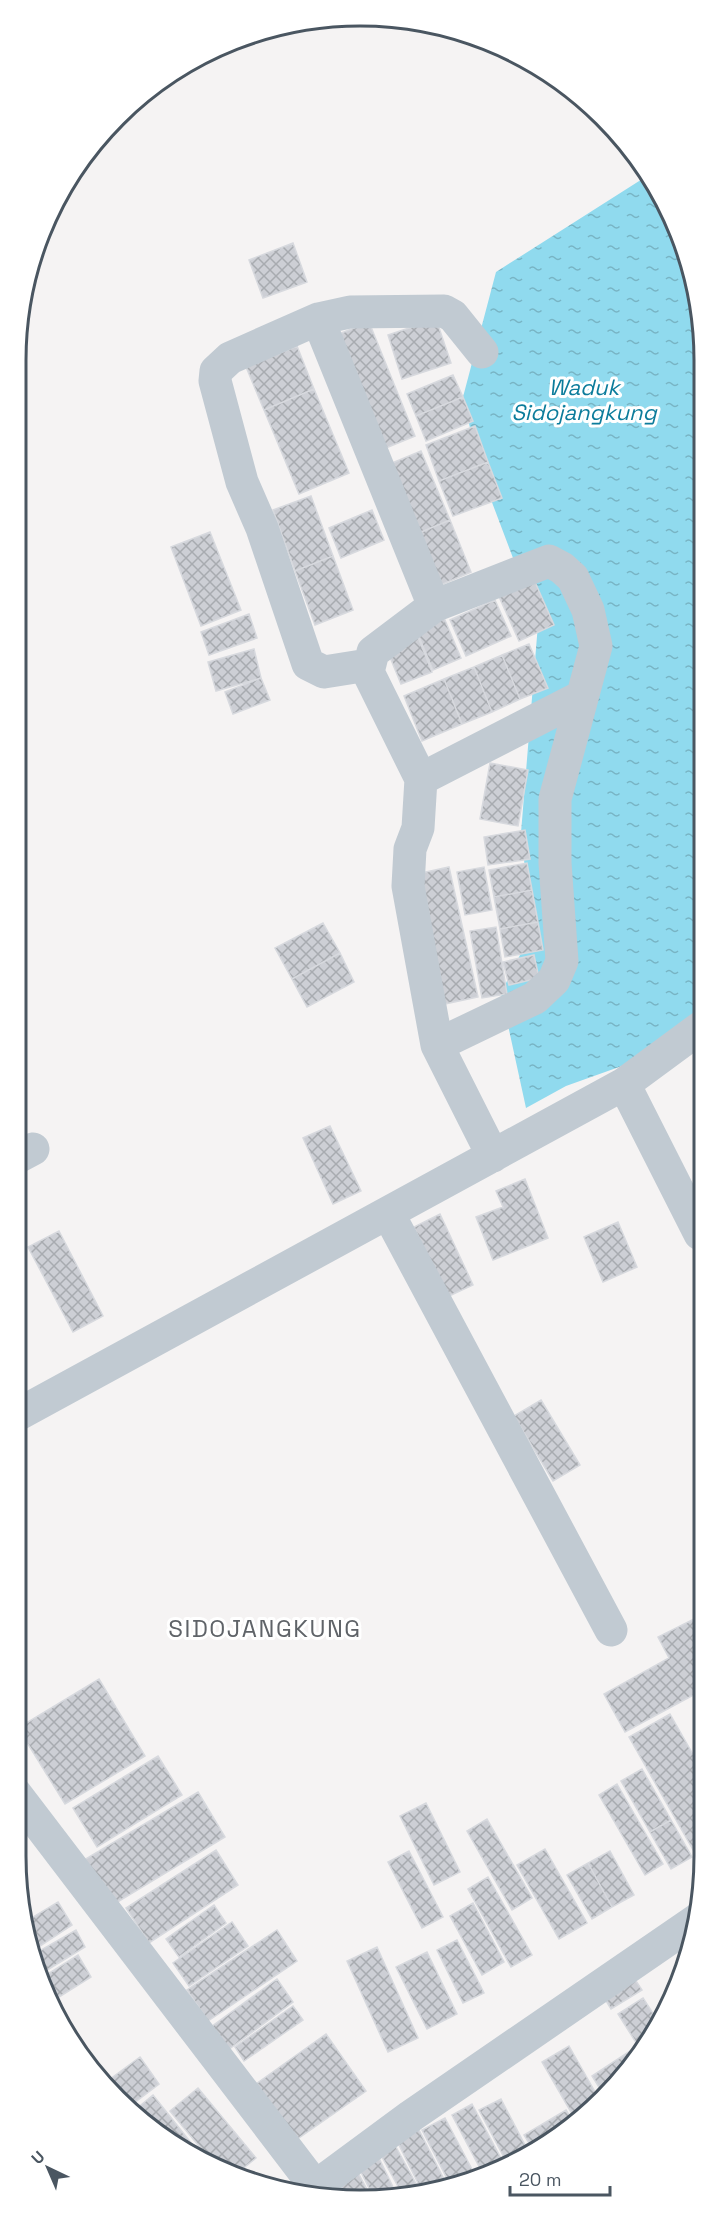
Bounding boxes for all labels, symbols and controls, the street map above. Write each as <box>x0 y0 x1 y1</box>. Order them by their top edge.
water label: Waduk Sidojangkung <box>511 373 657 426</box>
district label: SIDOJANGKUNG <box>168 1613 362 1644</box>
north arrow <box>18 2138 78 2198</box>
text: U <box>27 2146 49 2169</box>
scale bar <box>510 2159 610 2197</box>
text: 20 m <box>519 2168 562 2191</box>

